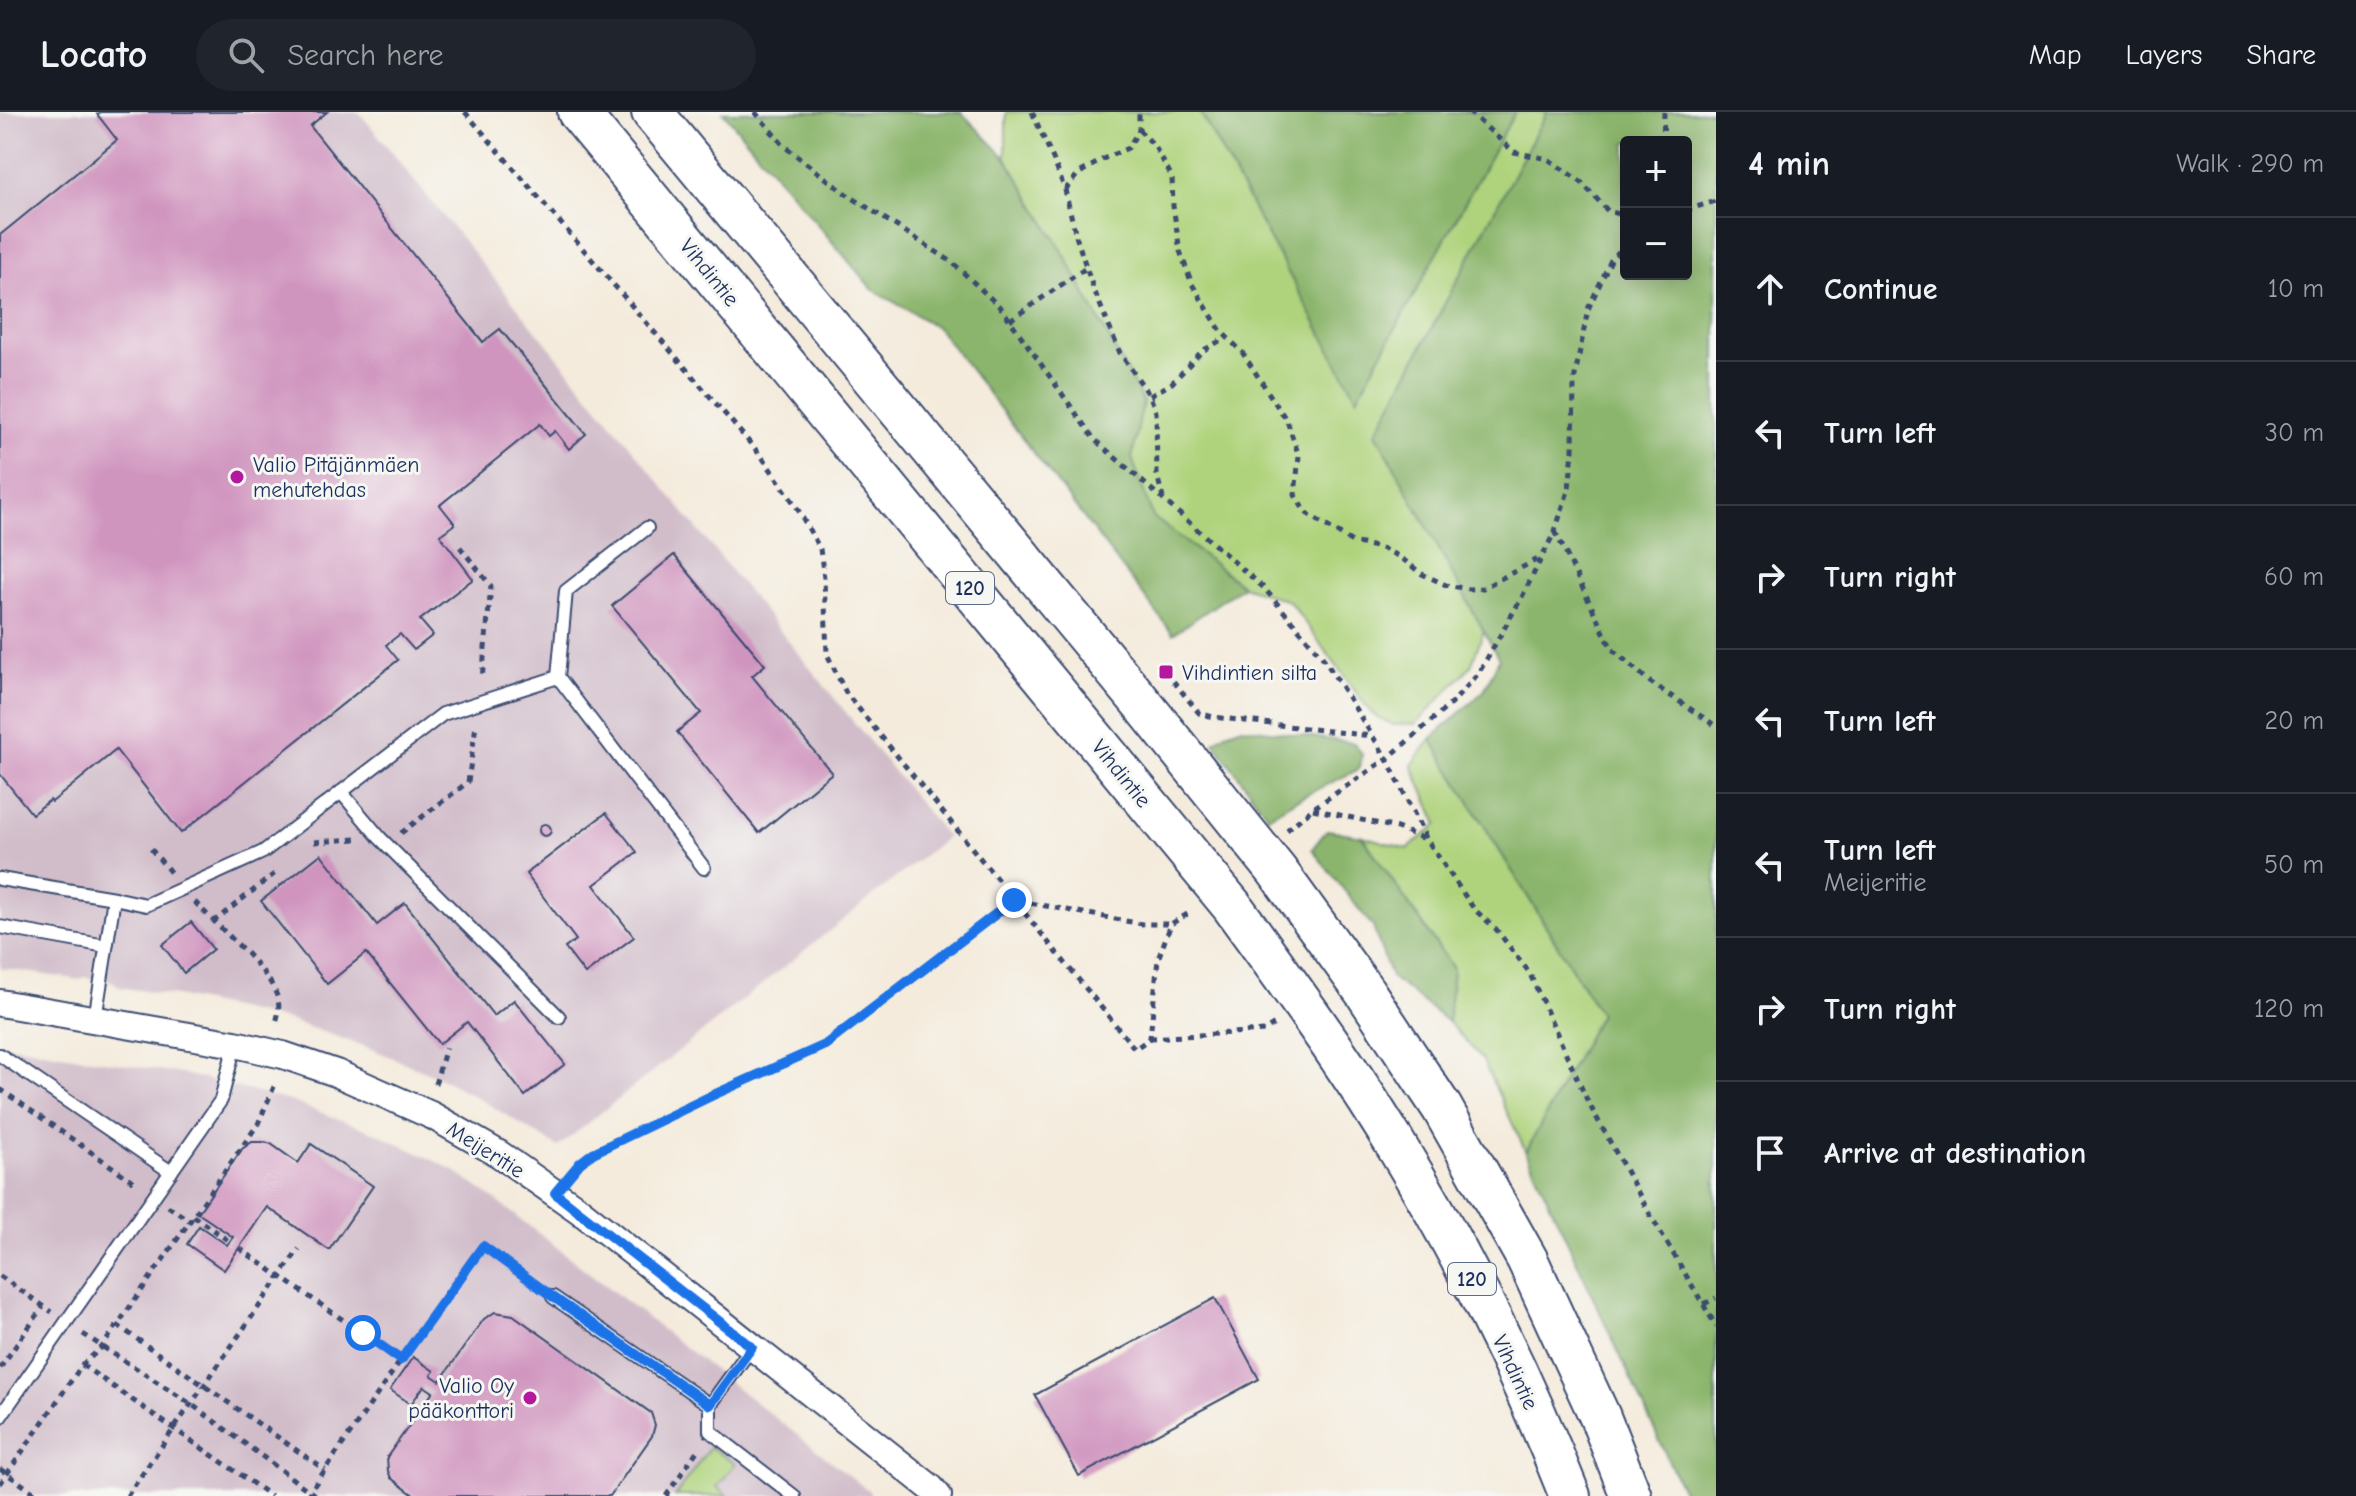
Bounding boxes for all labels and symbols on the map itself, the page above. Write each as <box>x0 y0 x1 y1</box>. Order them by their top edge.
street label: Vihdintie <box>674 233 744 312</box>
place label: Valio Pitäjänmäen mehutehdas <box>253 452 419 503</box>
marker: Valio Pitäjänmäen mehutehdas <box>228 468 246 486</box>
road number: 120 <box>946 572 994 604</box>
place label: Vihdintien silta <box>1182 660 1317 686</box>
marker: Vihdintien silta <box>1157 663 1175 681</box>
street label: Vihdintie <box>1086 734 1156 813</box>
route end <box>996 882 1032 918</box>
street label: Meijeritie <box>442 1116 529 1184</box>
road number: 120 <box>1448 1263 1496 1295</box>
route start <box>345 1315 381 1351</box>
street label: Vihdintie <box>1486 1331 1544 1414</box>
place label: Valio Oy pääkonttori <box>408 1373 514 1424</box>
marker: Valio Oy pääkonttori <box>521 1389 539 1407</box>

